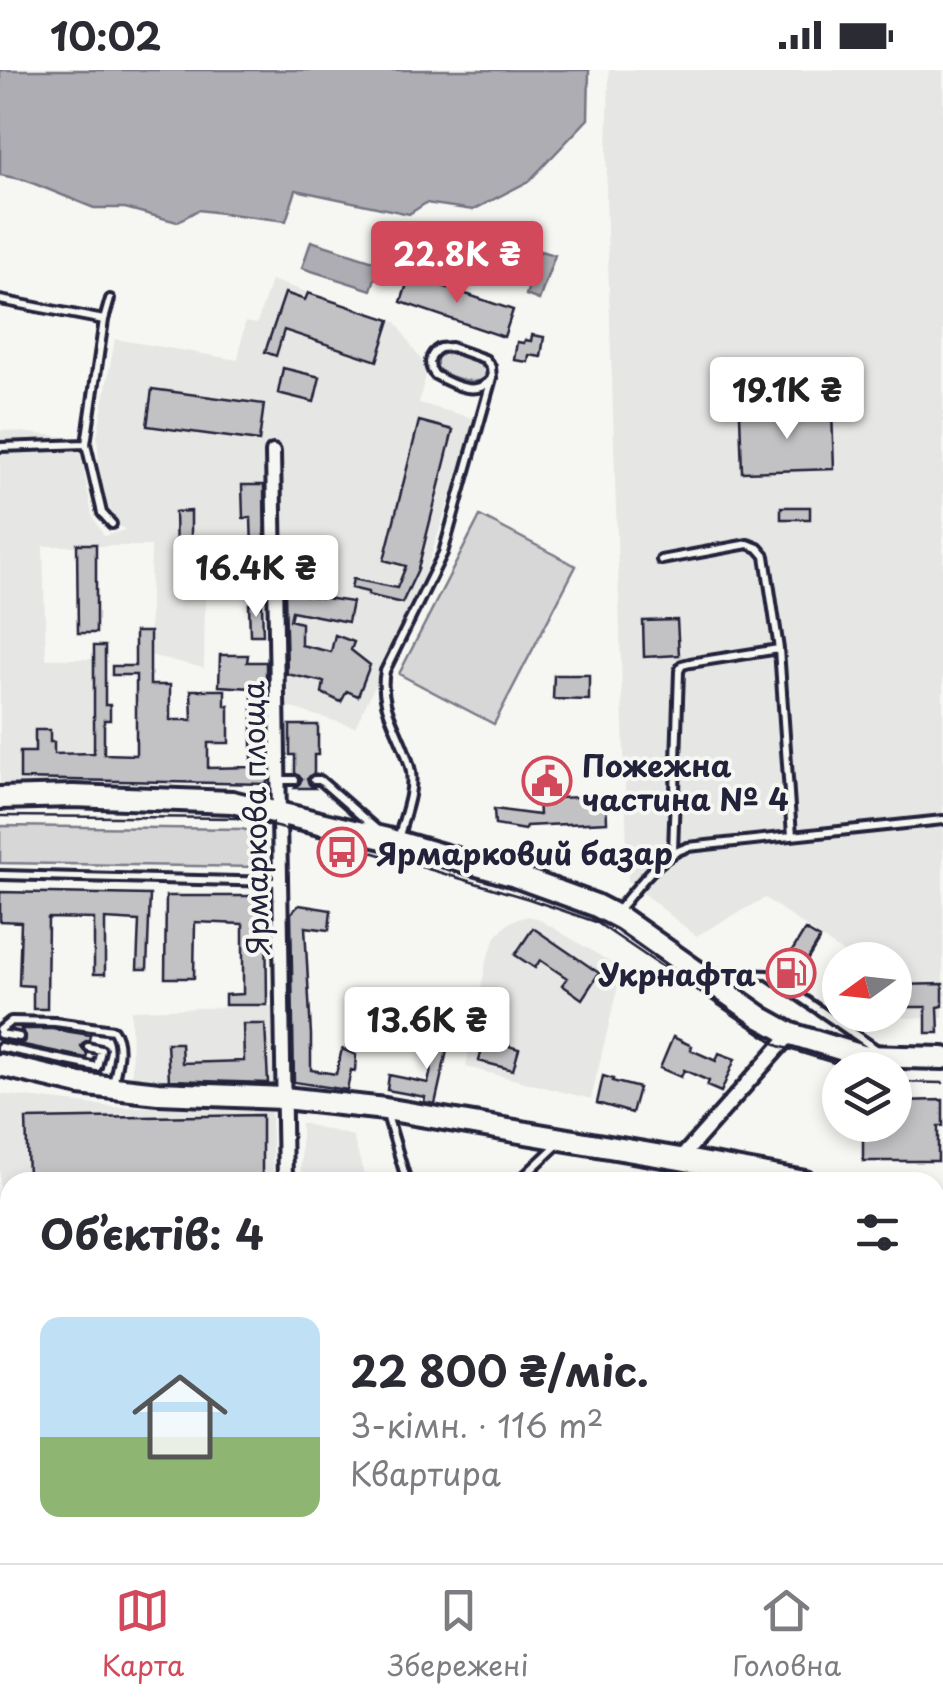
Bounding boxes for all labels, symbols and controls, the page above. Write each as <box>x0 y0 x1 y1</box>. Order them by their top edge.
text: 10:02 <box>50 7 161 64</box>
pin: 22.8K ₴ <box>365 221 549 306</box>
text: 22.8K ₴ <box>393 229 521 277</box>
pin: 19.1K ₴ <box>695 357 879 442</box>
text: 19.1K ₴ <box>732 365 842 413</box>
pin: 16.4K ₴ <box>164 535 348 620</box>
text: 16.4K ₴ <box>195 543 317 591</box>
street label: Ярмаркова площа <box>229 680 279 956</box>
place label: Пожежна частина № 4 <box>582 742 789 821</box>
public building icon: Пожежна частина № 4 <box>521 755 573 807</box>
bus stop icon: Ярмарковий базар <box>316 826 368 878</box>
place label: Ярмарковий базар <box>376 830 673 875</box>
north arrow <box>822 942 912 1032</box>
map controls <box>822 942 912 1142</box>
fuel station icon: Укрнафта <box>765 947 817 999</box>
place label: Укрнафта <box>598 951 757 996</box>
pin: 13.6K ₴ <box>335 987 519 1072</box>
text: 13.6K ₴ <box>367 995 488 1043</box>
button: layers <box>822 1052 912 1142</box>
text: Об’єктів: 4 <box>40 1201 264 1264</box>
icon: filters <box>850 1205 905 1260</box>
text: 22 800 ₴/міс. <box>350 1338 649 1401</box>
icon: home <box>120 1357 240 1477</box>
text: 3-кімн. · 116 m² <box>350 1401 604 1449</box>
text: Квартира <box>350 1449 501 1497</box>
tab: Карта <box>102 1583 184 1686</box>
tab: Збережені <box>388 1583 529 1686</box>
tab: Головна <box>732 1583 841 1686</box>

